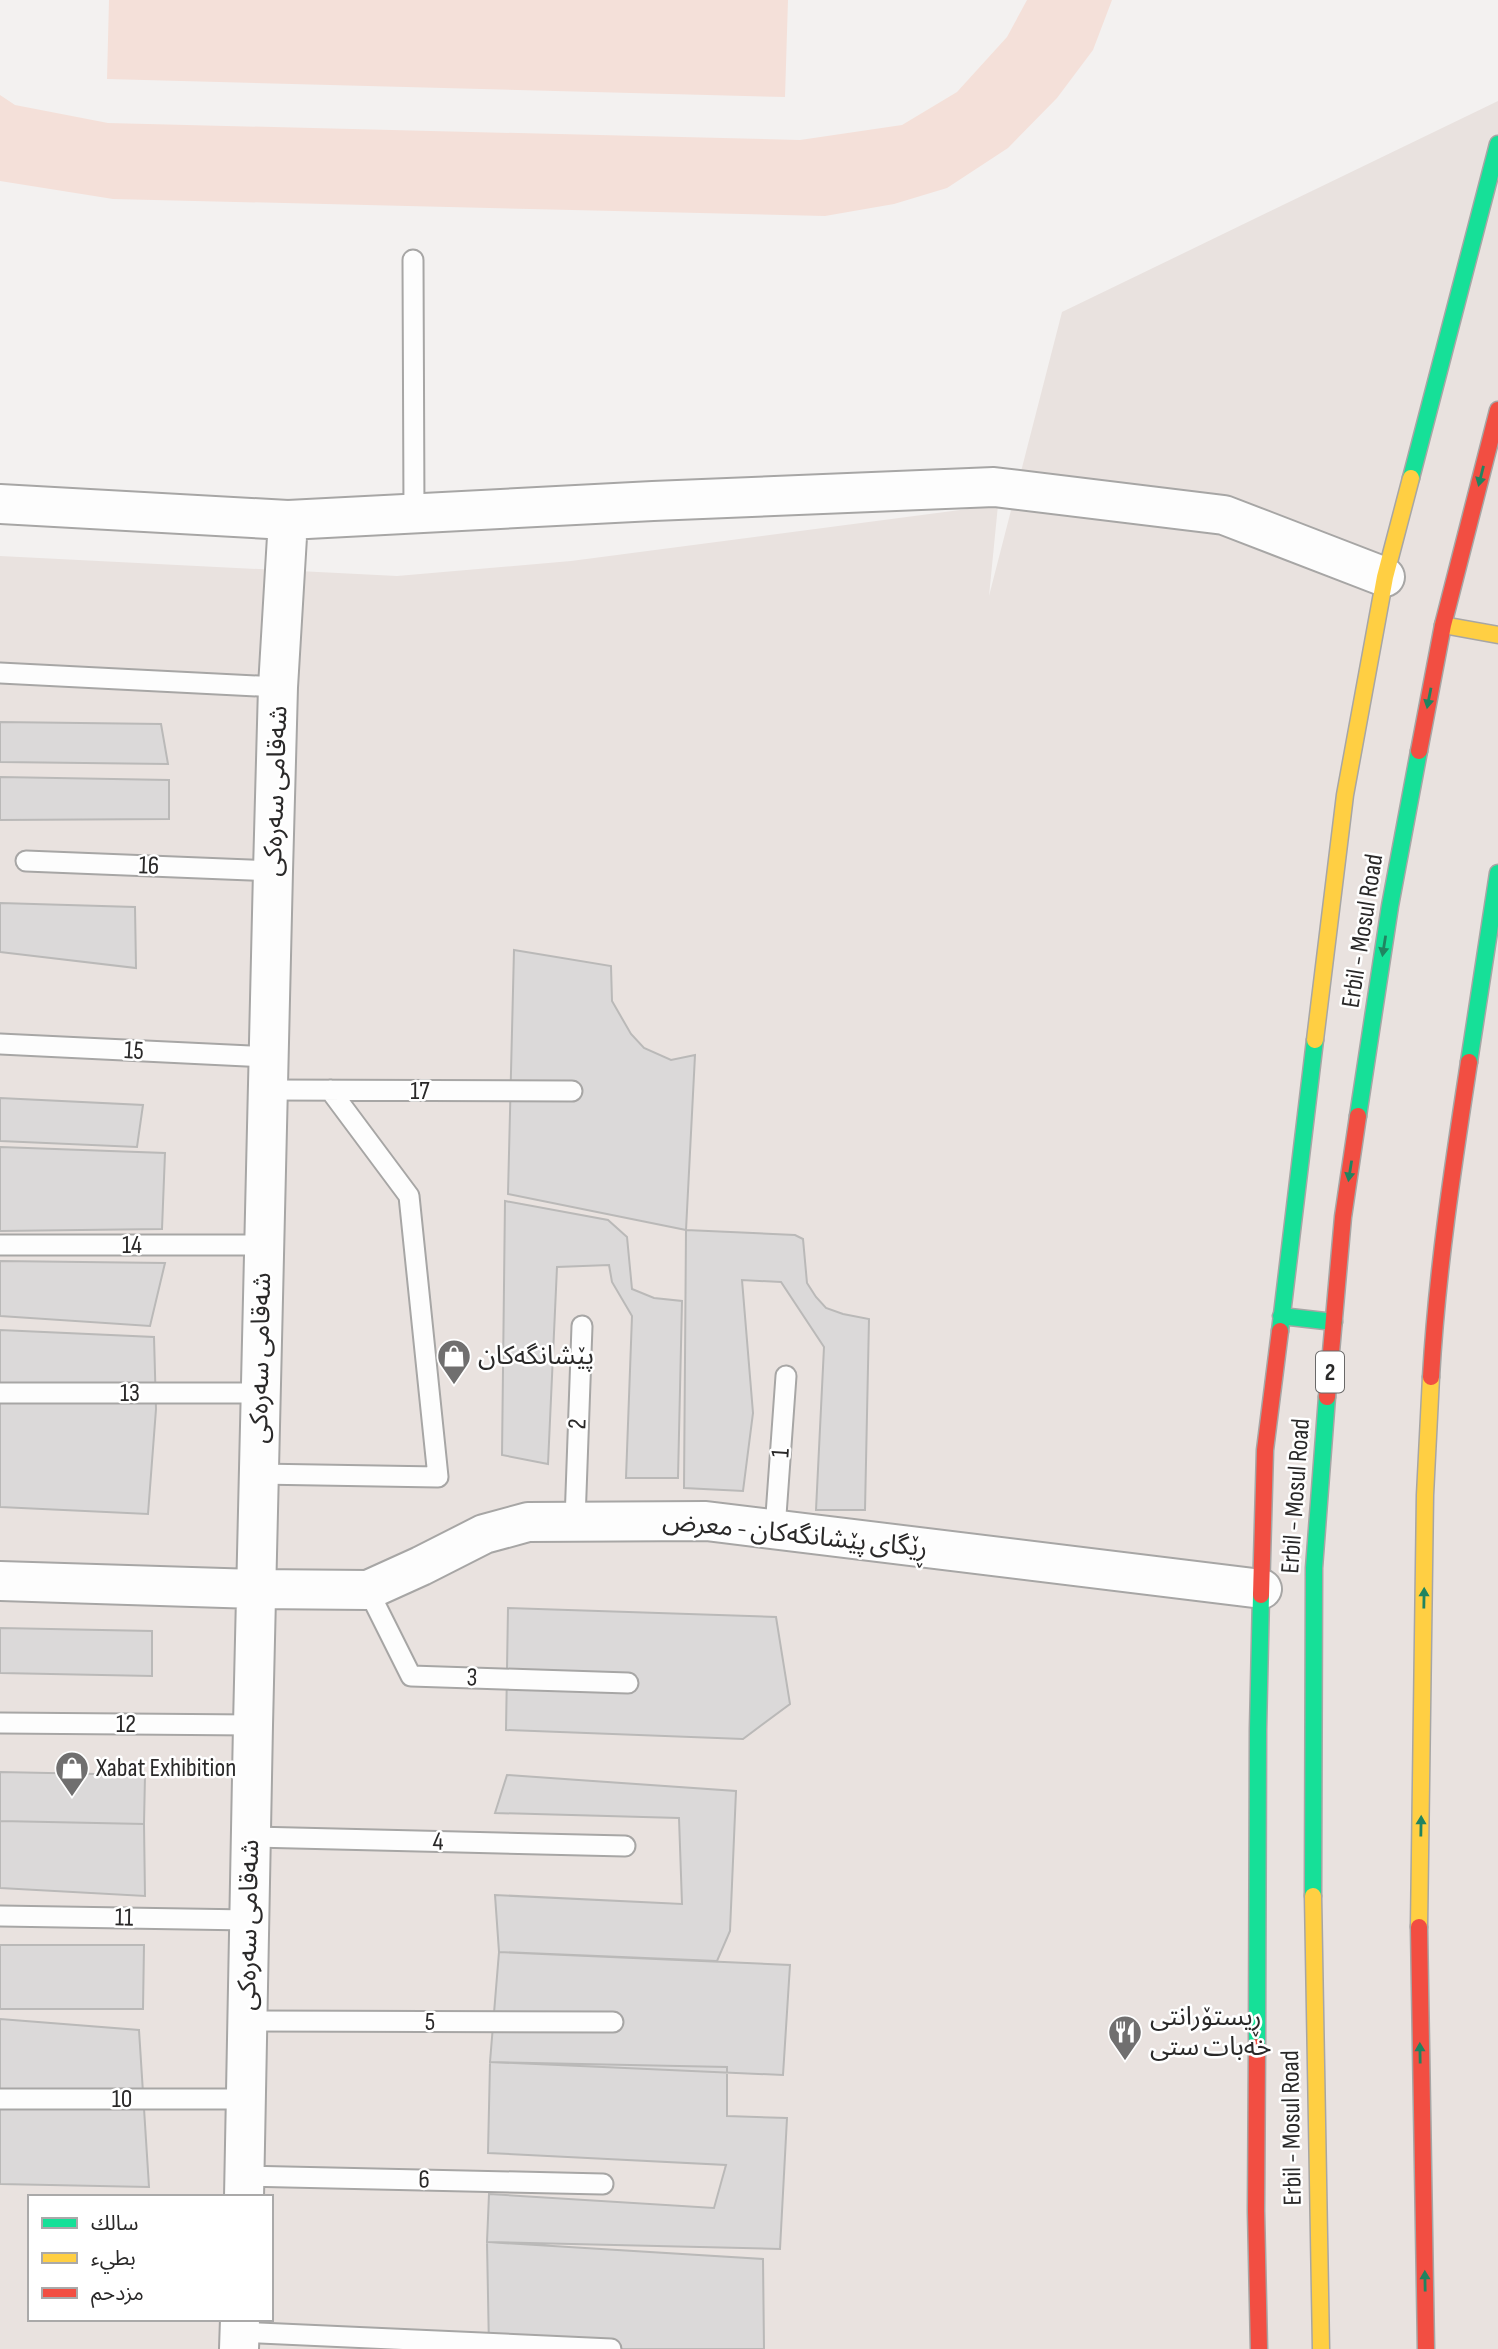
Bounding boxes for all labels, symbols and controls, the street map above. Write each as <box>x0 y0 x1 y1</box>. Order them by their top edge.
one-way arrow <box>1475 466 1486 488</box>
one-way arrow <box>1424 687 1435 709</box>
street label: شەقامی سەرەکی <box>258 705 294 877</box>
street label: 16 <box>138 850 160 882</box>
street label: Erbil - Mosul Road <box>1336 852 1390 1010</box>
one-way arrow <box>1378 935 1389 957</box>
street label: 15 <box>123 1035 145 1067</box>
street label: 17 <box>410 1076 430 1107</box>
one-way arrow <box>1344 1160 1355 1182</box>
street label: 14 <box>122 1230 142 1261</box>
street label: شەقامی سەرەکی <box>244 1272 278 1444</box>
shop icon: پێشانگەکان <box>435 1337 473 1386</box>
place label: پێشانگەکان <box>478 1341 594 1372</box>
road number: 2 <box>1316 1352 1344 1392</box>
street label: 13 <box>120 1378 140 1409</box>
street label: 2 <box>562 1418 594 1430</box>
street label: Erbil - Mosul Road <box>1275 1418 1317 1574</box>
street label: 1 <box>765 1447 797 1459</box>
street label: ڕێگای پێشانگەکان - معرض <box>661 1506 929 1569</box>
one-way arrow <box>1418 1587 1429 1609</box>
street label: 3 <box>466 1662 478 1694</box>
street label: 12 <box>116 1709 136 1740</box>
shop icon: Xabat Exhibition <box>53 1749 91 1798</box>
place label: Xabat Exhibition <box>95 1753 236 1784</box>
one-way arrow <box>1415 1815 1426 1837</box>
street label: 4 <box>432 1826 444 1858</box>
street label: شەقامی سەرەکی <box>232 1839 266 2011</box>
street label: 11 <box>115 1902 133 1934</box>
place label: ڕیستۆرانتی خەبات ستی <box>1150 2002 1272 2063</box>
street label: 5 <box>425 2007 435 2038</box>
restaurant icon: ڕیستۆرانتی خەبات ستی <box>1106 2013 1144 2062</box>
one-way arrow <box>1414 2042 1426 2064</box>
street label: Erbil - Mosul Road <box>1275 2050 1309 2206</box>
street label: 10 <box>112 2084 132 2115</box>
street label: 6 <box>418 2164 430 2196</box>
legend <box>28 2195 273 2321</box>
text: سالك <box>91 2211 138 2236</box>
text: بطيء <box>91 2246 136 2274</box>
one-way arrow <box>1419 2270 1430 2292</box>
text: مزدحم <box>91 2281 144 2308</box>

